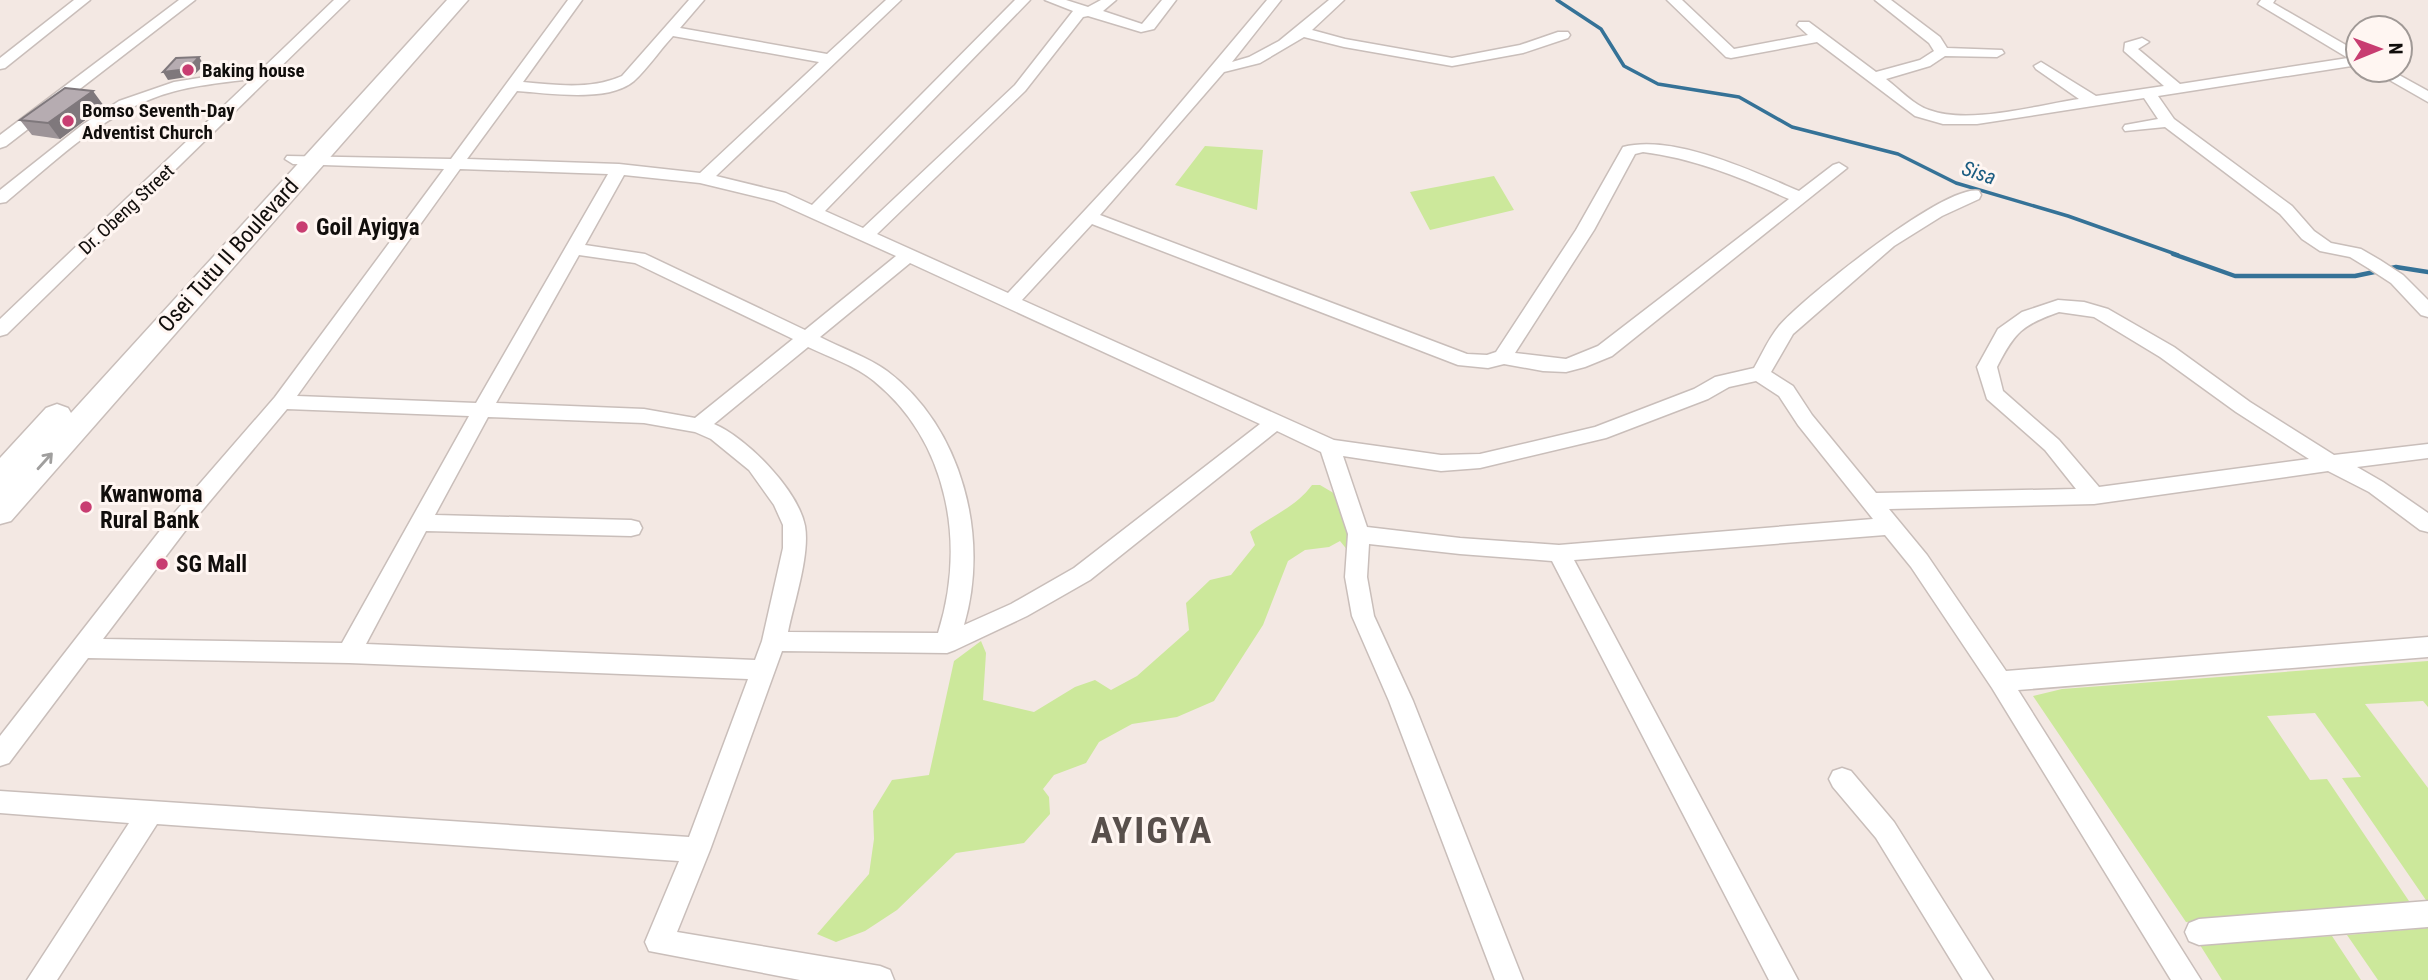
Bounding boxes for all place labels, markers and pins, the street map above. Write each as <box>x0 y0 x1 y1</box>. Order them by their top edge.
place label: Baking house <box>202 59 305 82</box>
marker: Baking house <box>180 62 196 78</box>
place label: Bomso Seventh-Day Adventist Church <box>82 99 235 144</box>
marker: Bomso Seventh-Day Adventist Church <box>60 113 76 129</box>
place label: Goil Ayigya <box>316 214 420 241</box>
marker: Goil Ayigya <box>294 219 310 235</box>
place label: Kwanwoma Rural Bank <box>100 481 203 534</box>
marker: Kwanwoma Rural Bank <box>78 499 94 515</box>
place label: SG Mall <box>176 551 247 578</box>
marker: SG Mall <box>154 556 170 572</box>

